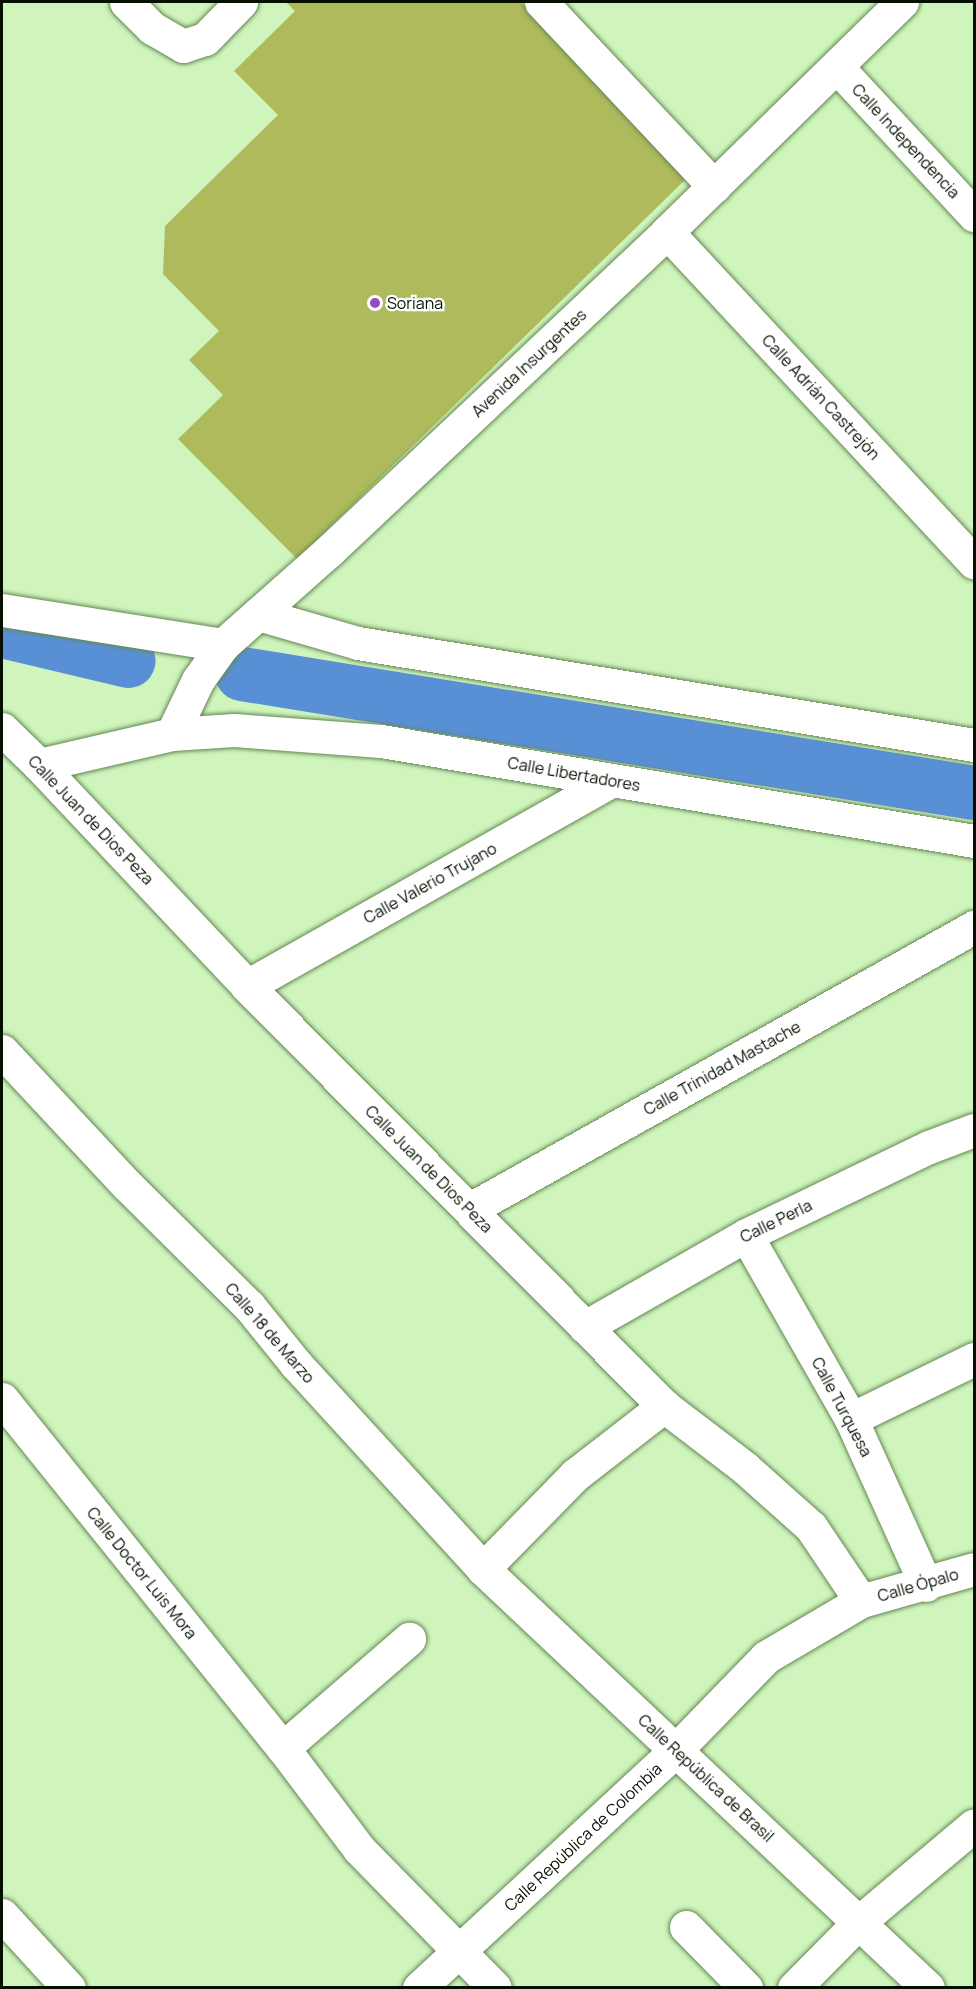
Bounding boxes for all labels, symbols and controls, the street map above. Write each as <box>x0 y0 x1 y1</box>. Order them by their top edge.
street label: Calle Independencia <box>848 80 964 202</box>
place label: Soriana <box>387 293 443 313</box>
marker: Soriana <box>368 296 382 310</box>
street label: Avenida Insurgentes <box>468 305 590 421</box>
street label: Calle Adrián Castrejón <box>758 330 884 464</box>
street label: Calle Juan de Dios Peza <box>24 751 158 889</box>
street label: Calle Libertadores <box>506 753 642 795</box>
street label: Calle Valerio Trujano <box>360 838 500 928</box>
street label: Calle Trinidad Mastache <box>640 1017 804 1119</box>
street label: Calle Juan de Dios Peza <box>361 1101 497 1237</box>
street label: Calle Perla <box>737 1195 815 1247</box>
street label: Calle 18 de Marzo <box>221 1279 319 1387</box>
street label: Calle Turquesa <box>808 1354 876 1460</box>
street label: Calle Doctor Luis Mora <box>83 1503 201 1643</box>
street label: Calle Ópalo <box>875 1564 961 1606</box>
street label: Calle República de Brasil <box>634 1710 778 1846</box>
street label: Calle República de Colombia <box>500 1759 666 1915</box>

